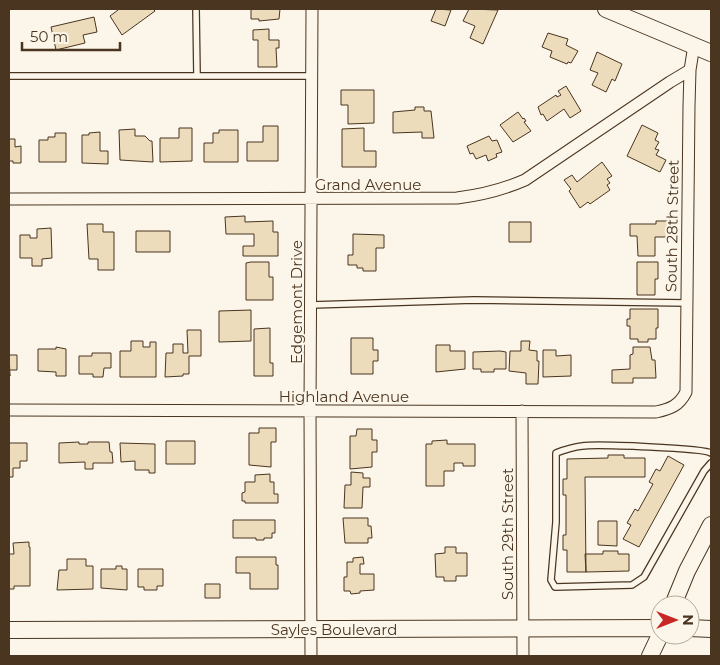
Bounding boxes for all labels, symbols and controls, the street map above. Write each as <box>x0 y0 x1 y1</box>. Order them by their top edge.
scale bar <box>22 20 120 52</box>
text: 50 m <box>30 27 68 46</box>
street label: South 28th Street <box>661 160 683 292</box>
street label: Grand Avenue <box>315 175 421 194</box>
street label: Edgemont Drive <box>287 240 306 364</box>
street label: Highland Avenue <box>279 387 409 406</box>
street label: South 29th Street <box>498 468 517 600</box>
north arrow <box>650 595 700 645</box>
text: N <box>679 614 697 626</box>
street label: Sayles Boulevard <box>271 620 397 639</box>

